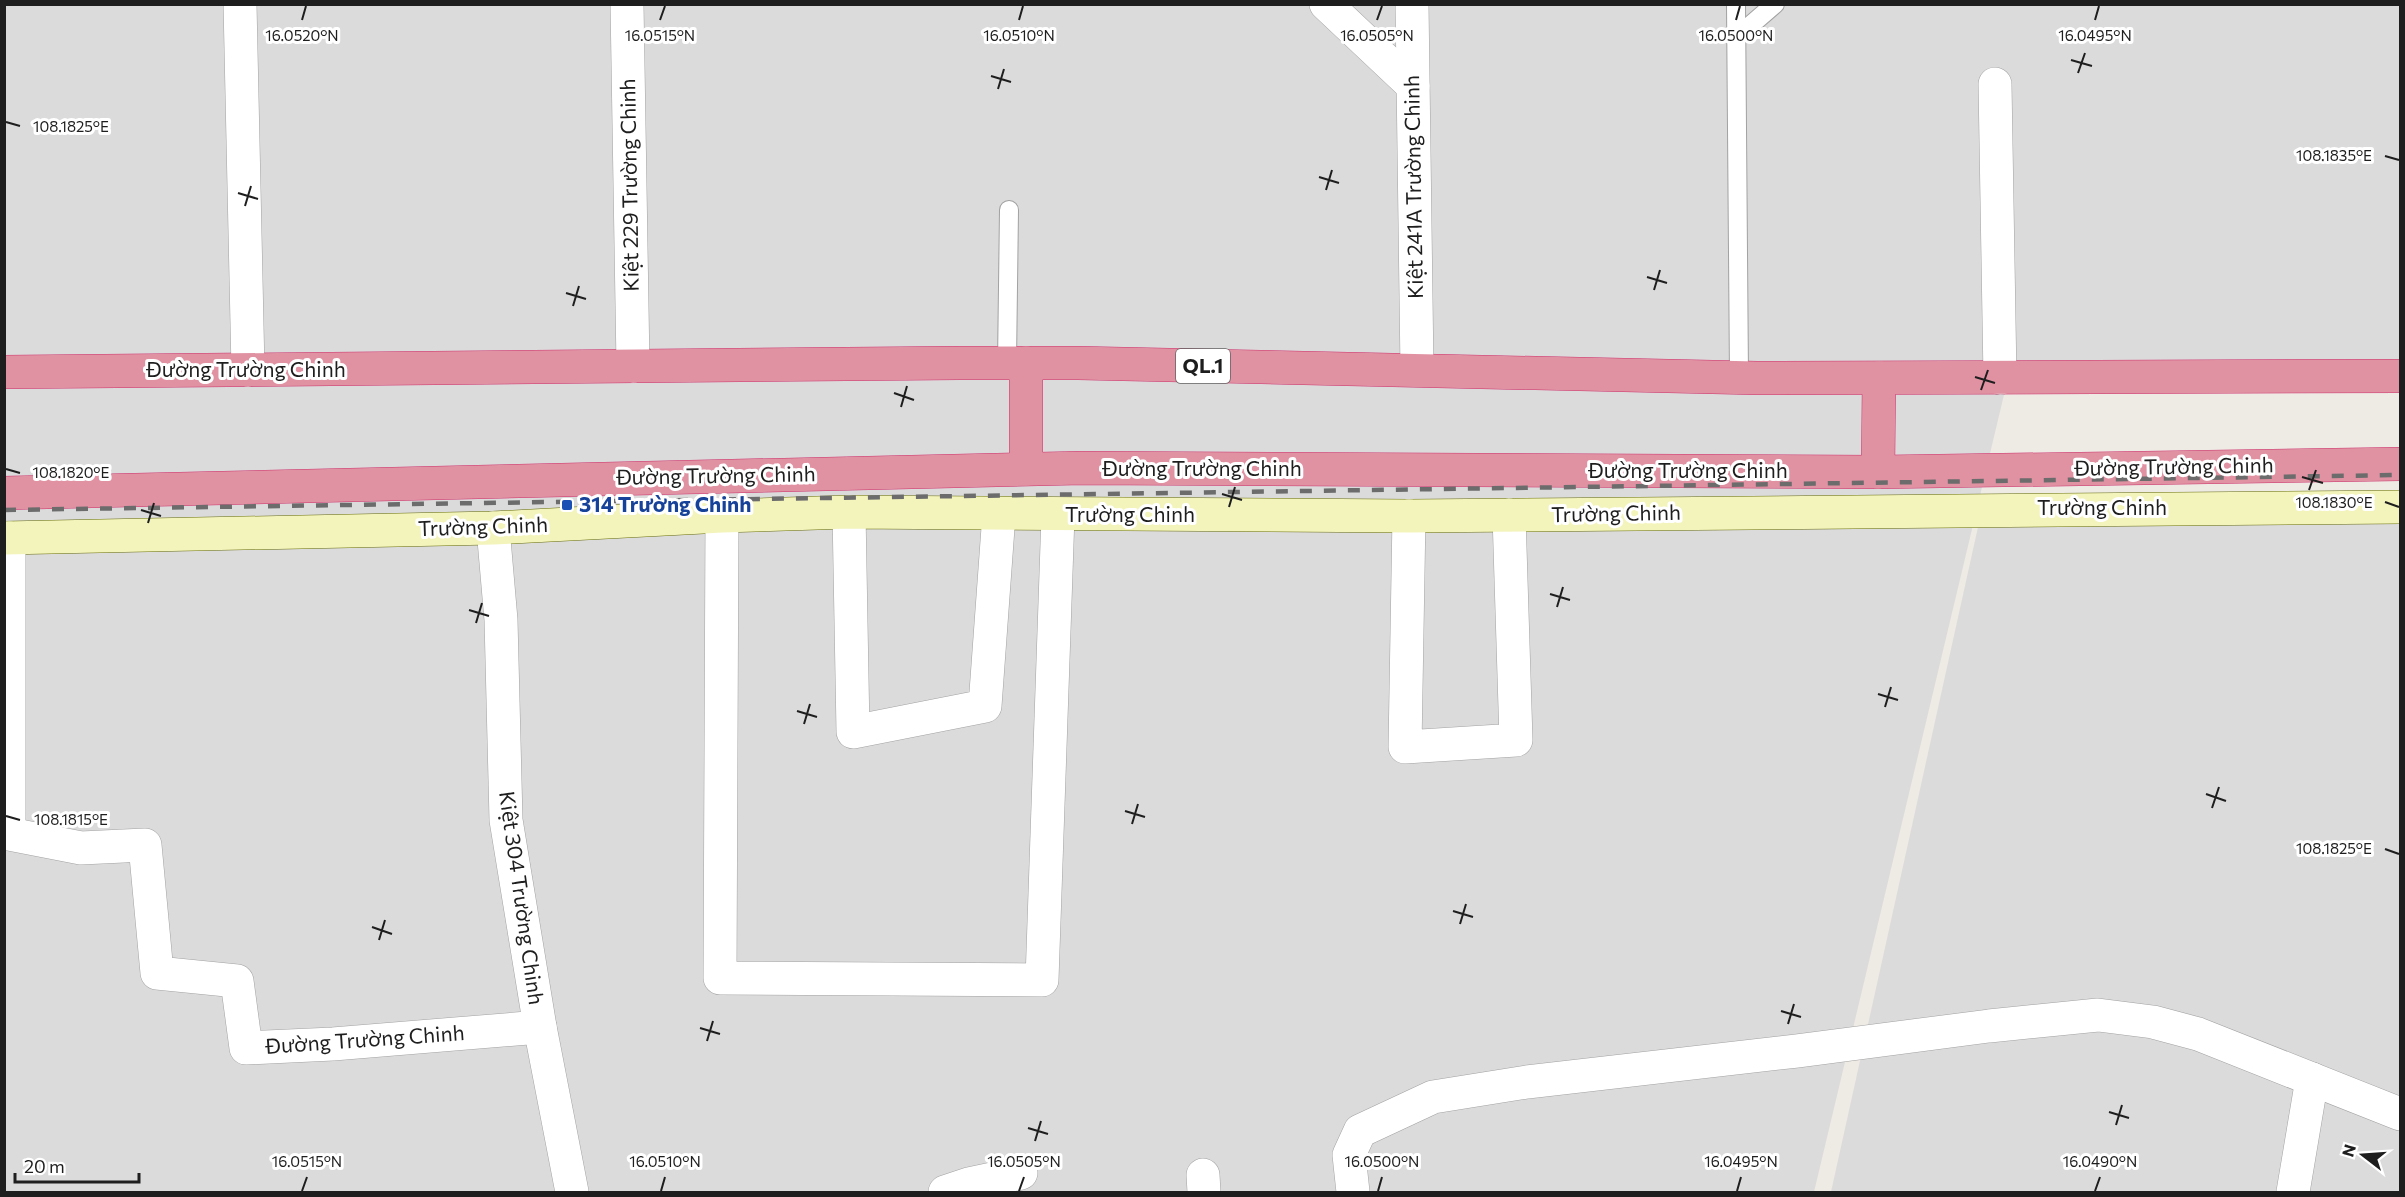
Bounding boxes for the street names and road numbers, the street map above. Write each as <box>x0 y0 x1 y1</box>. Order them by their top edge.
street label: Kiệt 241A Trường Chinh <box>1398 75 1427 299</box>
street label: Kiệt 229 Trường Chinh <box>614 78 643 292</box>
road number: QL.1 <box>1176 349 1230 383</box>
street label: Đường Trường Chinh <box>145 356 346 381</box>
street label: Đường Trường Chinh <box>2073 451 2274 480</box>
street label: Đường Trường Chinh <box>1101 455 1302 480</box>
street label: Đường Trường Chinh <box>1587 457 1788 482</box>
street label: Đường Trường Chinh <box>615 460 816 489</box>
street label: Trường Chinh <box>2037 494 2167 519</box>
street label: Trường Chinh <box>1551 499 1681 526</box>
street label: Trường Chinh <box>1065 501 1195 526</box>
street label: Trường Chinh <box>418 511 548 540</box>
street label: Kiệt 304 Trường Chinh <box>495 789 550 1006</box>
street label: Đường Trường Chinh <box>264 1019 465 1058</box>

